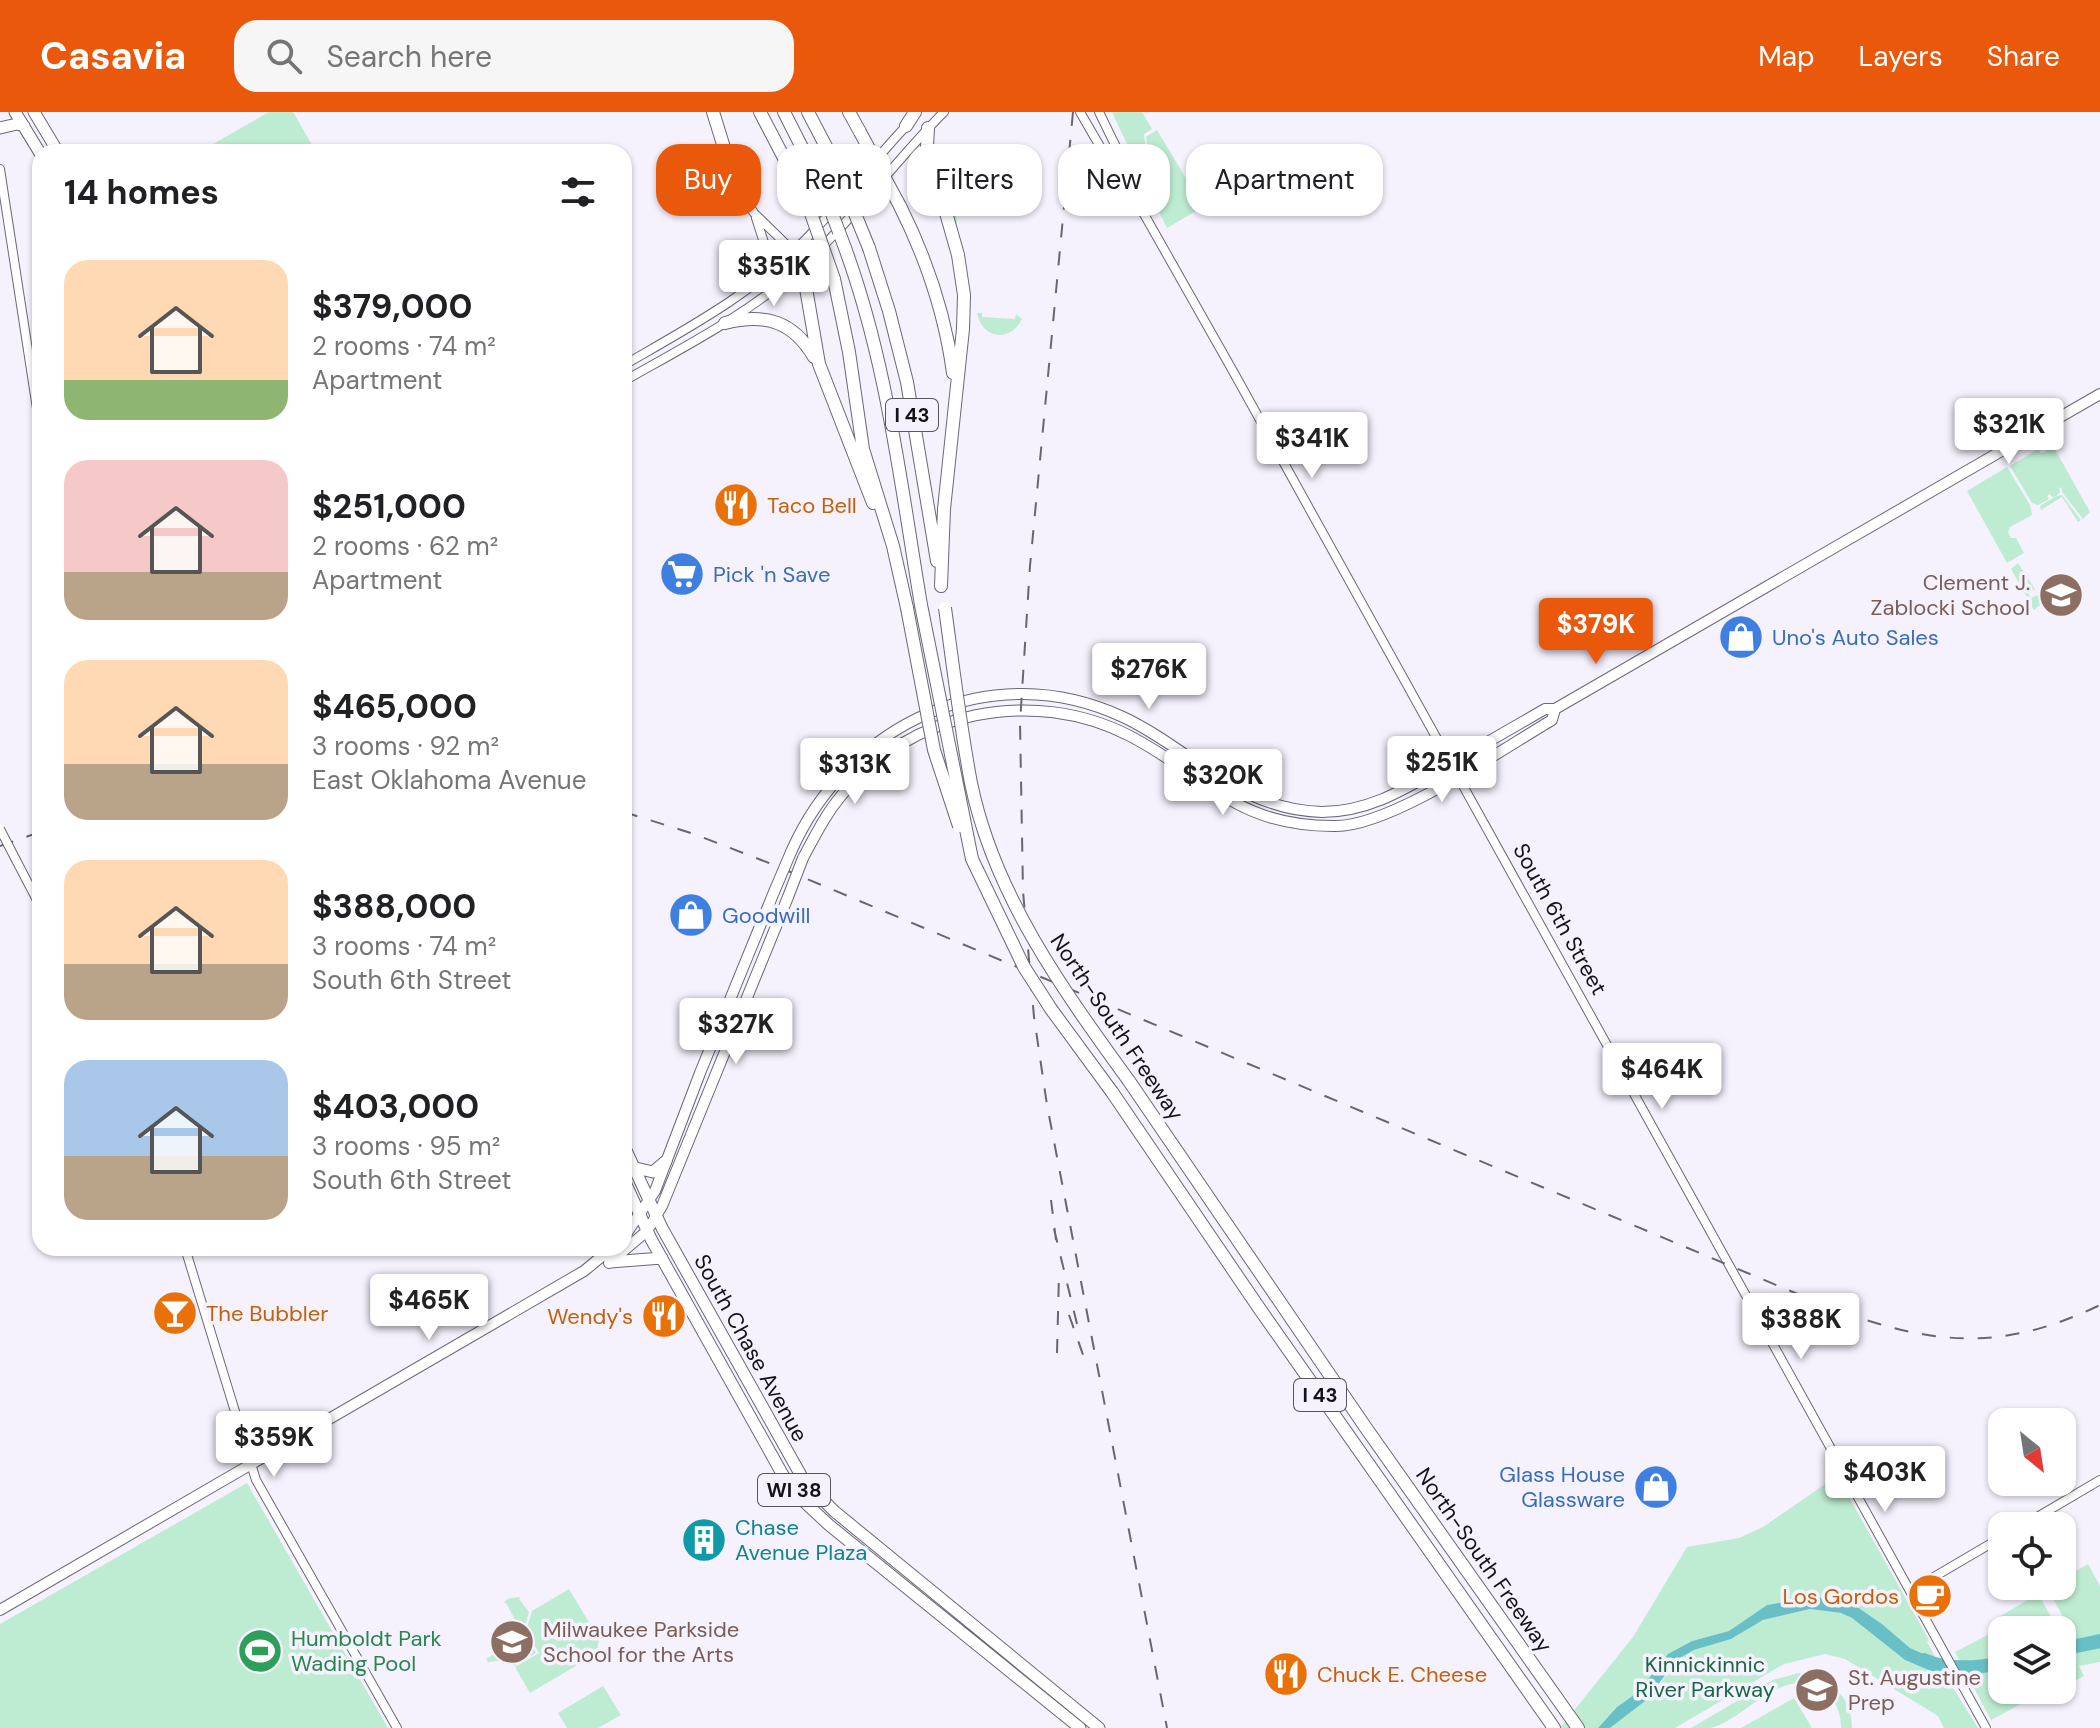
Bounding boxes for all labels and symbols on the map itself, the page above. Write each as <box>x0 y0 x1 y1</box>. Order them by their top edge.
pin: $351K <box>718 240 830 308</box>
pin: $321K <box>1953 398 2065 466</box>
road number: I 43 <box>886 399 938 431</box>
pin: $341K <box>1256 412 1368 480</box>
restaurant icon: Taco Bell <box>712 481 760 529</box>
place label: Taco Bell <box>767 491 857 520</box>
supermarket icon: Pick 'n Save <box>658 550 706 598</box>
place label: Pick 'n Save <box>713 560 830 589</box>
place label: Clement J. Zablocki School <box>1871 568 2030 622</box>
school or university icon: Clement J. Zablocki School <box>2037 571 2085 619</box>
pin: $379K <box>1540 598 1652 666</box>
shop icon: Uno's Auto Sales <box>1717 613 1765 661</box>
place label: Uno's Auto Sales <box>1772 623 1939 652</box>
pin: $276K <box>1093 643 1205 711</box>
pin: $251K <box>1386 736 1498 804</box>
pin: $313K <box>799 738 911 806</box>
pin: $320K <box>1167 749 1279 817</box>
street label: South 6th Street <box>1506 838 1614 1000</box>
shop icon: Goodwill <box>667 891 715 939</box>
place label: Goodwill <box>722 901 810 930</box>
street label: North-South Freeway <box>1044 928 1190 1126</box>
pin: $327K <box>680 998 792 1066</box>
pin: $464K <box>1606 1043 1718 1111</box>
street label: South Chase Avenue <box>687 1249 815 1447</box>
pin: $465K <box>373 1274 485 1342</box>
bar icon: The Bubbler <box>151 1289 199 1337</box>
restaurant icon: Wendy's <box>640 1292 688 1340</box>
pin: $388K <box>1745 1293 1857 1361</box>
place label: The Bubbler <box>206 1299 328 1328</box>
place label: Wendy's <box>547 1302 633 1331</box>
road number: I 43 <box>1294 1379 1346 1411</box>
north arrow <box>1988 1408 2076 1496</box>
pin: $359K <box>218 1411 330 1479</box>
pin: $403K <box>1829 1446 1941 1514</box>
place label: Glass House Glassware <box>1499 1460 1625 1514</box>
street label: North-South Freeway <box>1409 1462 1559 1658</box>
shop icon: Glass House Glassware <box>1632 1463 1680 1511</box>
road number: WI 38 <box>758 1474 830 1506</box>
place label: Chase Avenue Plaza <box>735 1513 867 1567</box>
building icon: Chase Avenue Plaza <box>680 1516 728 1564</box>
cafe icon: Los Gordos <box>1906 1572 1954 1620</box>
place label: Los Gordos <box>1783 1582 1899 1611</box>
place label: Milwaukee Parkside School for the Arts <box>543 1615 739 1669</box>
school or university icon: Milwaukee Parkside School for the Arts <box>488 1618 536 1666</box>
place label: Humboldt Park Wading Pool <box>291 1624 442 1678</box>
sports icon: Humboldt Park Wading Pool <box>236 1627 284 1675</box>
restaurant icon: Chuck E. Cheese <box>1262 1650 1310 1698</box>
park label: Kinnickinnic River Parkway <box>1635 1650 1775 1704</box>
place label: Chuck E. Cheese <box>1317 1660 1487 1689</box>
place label: St. Augustine Prep <box>1848 1663 1981 1717</box>
school or university icon: St. Augustine Prep <box>1793 1666 1841 1714</box>

